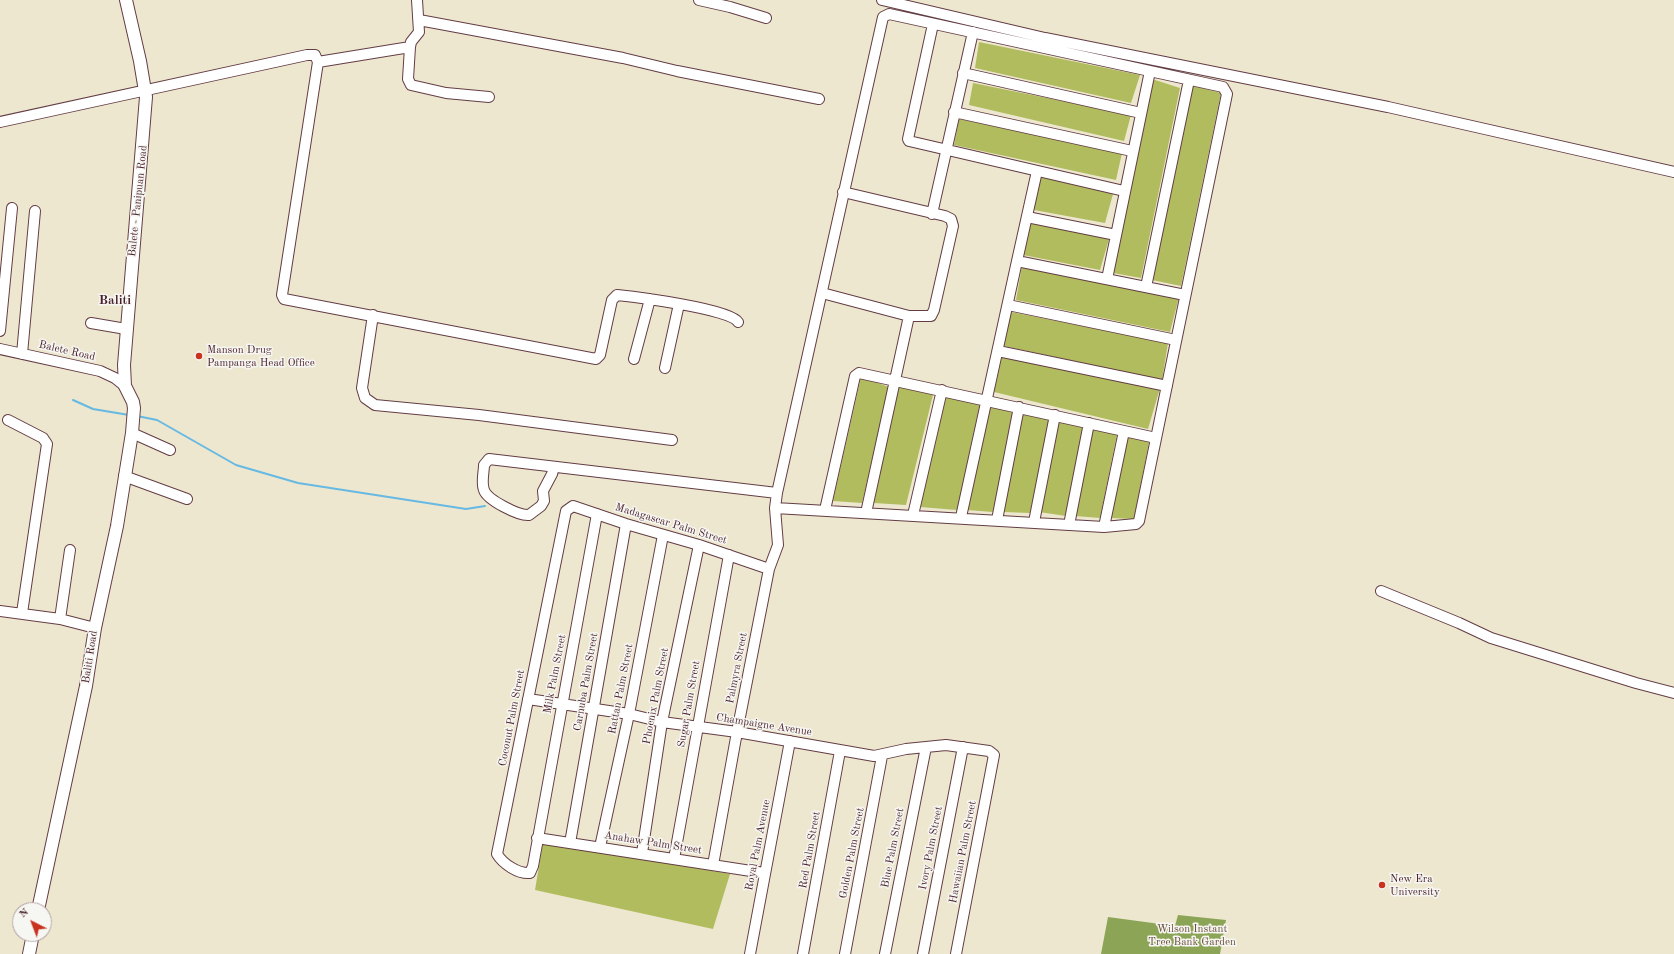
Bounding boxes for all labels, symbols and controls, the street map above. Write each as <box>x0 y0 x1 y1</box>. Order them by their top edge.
street label: Balete - Panipuan Road <box>126 145 150 257</box>
district label: Baliti <box>99 293 131 309</box>
street label: Balete Road <box>37 338 97 364</box>
place label: Manson Drug Pampanga Head Office <box>207 343 315 369</box>
marker: Manson Drug Pampanga Head Office <box>194 351 204 361</box>
street label: Madagascar Palm Street <box>614 501 728 547</box>
street label: Baliti Road <box>79 630 101 684</box>
street label: Palmyra Street <box>724 631 750 705</box>
street label: Carnuba Palm Street <box>571 632 601 732</box>
street label: Milk Palm Street <box>541 633 569 715</box>
street label: Rattan Palm Street <box>606 643 636 735</box>
street label: Phoenix Palm Street <box>640 647 672 745</box>
street label: Sugar Palm Street <box>675 660 703 748</box>
street label: Coconut Palm Street <box>496 669 528 767</box>
street label: Champaigne Avenue <box>715 711 813 739</box>
street label: Royal Palm Avenue <box>743 798 773 892</box>
street label: Hawaiian Palm Street <box>947 800 979 904</box>
street label: Ivory Palm Street <box>916 805 946 891</box>
street label: Golden Palm Street <box>837 806 867 900</box>
street label: Blue Palm Street <box>879 807 907 889</box>
street label: Red Palm Street <box>797 810 823 890</box>
street label: Anahaw Palm Street <box>603 829 703 857</box>
place label: New Era University <box>1390 872 1440 898</box>
marker: New Era University <box>1377 880 1387 890</box>
north arrow <box>12 902 52 942</box>
text: N <box>18 907 31 920</box>
park label: Wilson Instant Tree Bank Garden <box>1148 922 1236 948</box>

